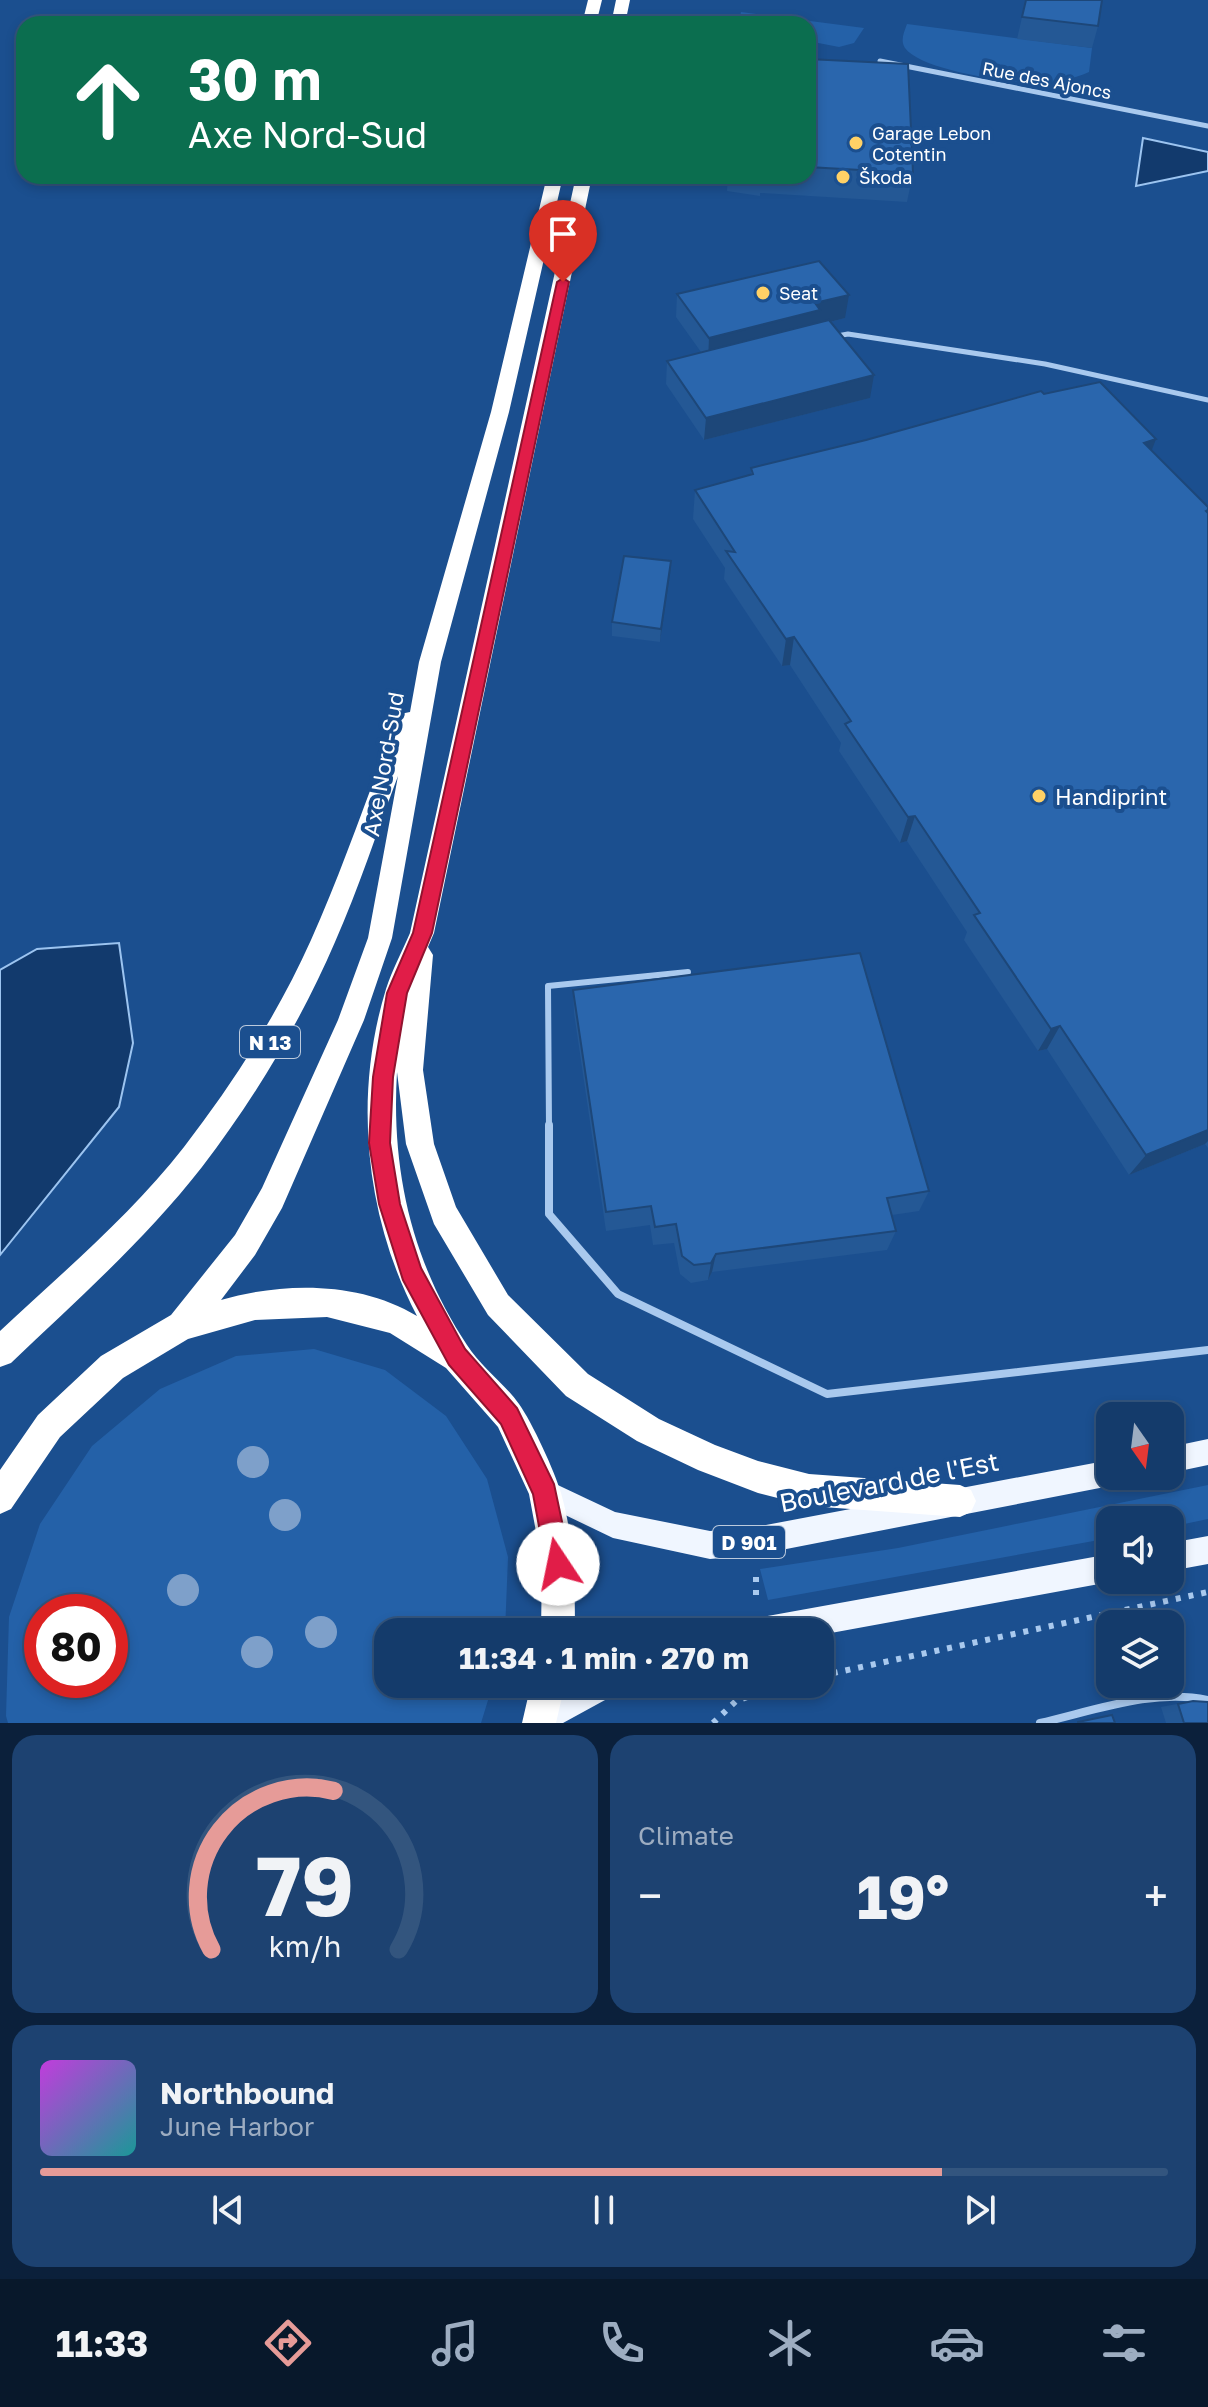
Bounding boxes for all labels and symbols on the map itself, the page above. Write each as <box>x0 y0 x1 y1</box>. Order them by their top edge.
street label: Rue des Ajoncs <box>980 57 1114 103</box>
place label: Garage Lebon Cotentin <box>872 122 991 165</box>
marker: Garage Lebon Cotentin <box>847 134 865 152</box>
place label: Škoda <box>859 166 912 188</box>
marker: Škoda <box>834 168 852 186</box>
pin <box>529 200 597 282</box>
place label: Seat <box>779 282 818 304</box>
marker: Seat <box>754 284 772 302</box>
street label: Axe Nord-Sud <box>357 690 409 838</box>
place label: Handiprint <box>1055 783 1167 810</box>
marker: Handiprint <box>1030 787 1048 805</box>
road number: N 13 <box>240 1026 300 1058</box>
north arrow <box>1096 1402 1184 1490</box>
street label: Boulevard de l'Est <box>777 1446 1001 1518</box>
position arrow <box>516 1522 600 1606</box>
road number: D 901 <box>713 1526 785 1558</box>
speed limit sign: 80 <box>24 1594 128 1698</box>

